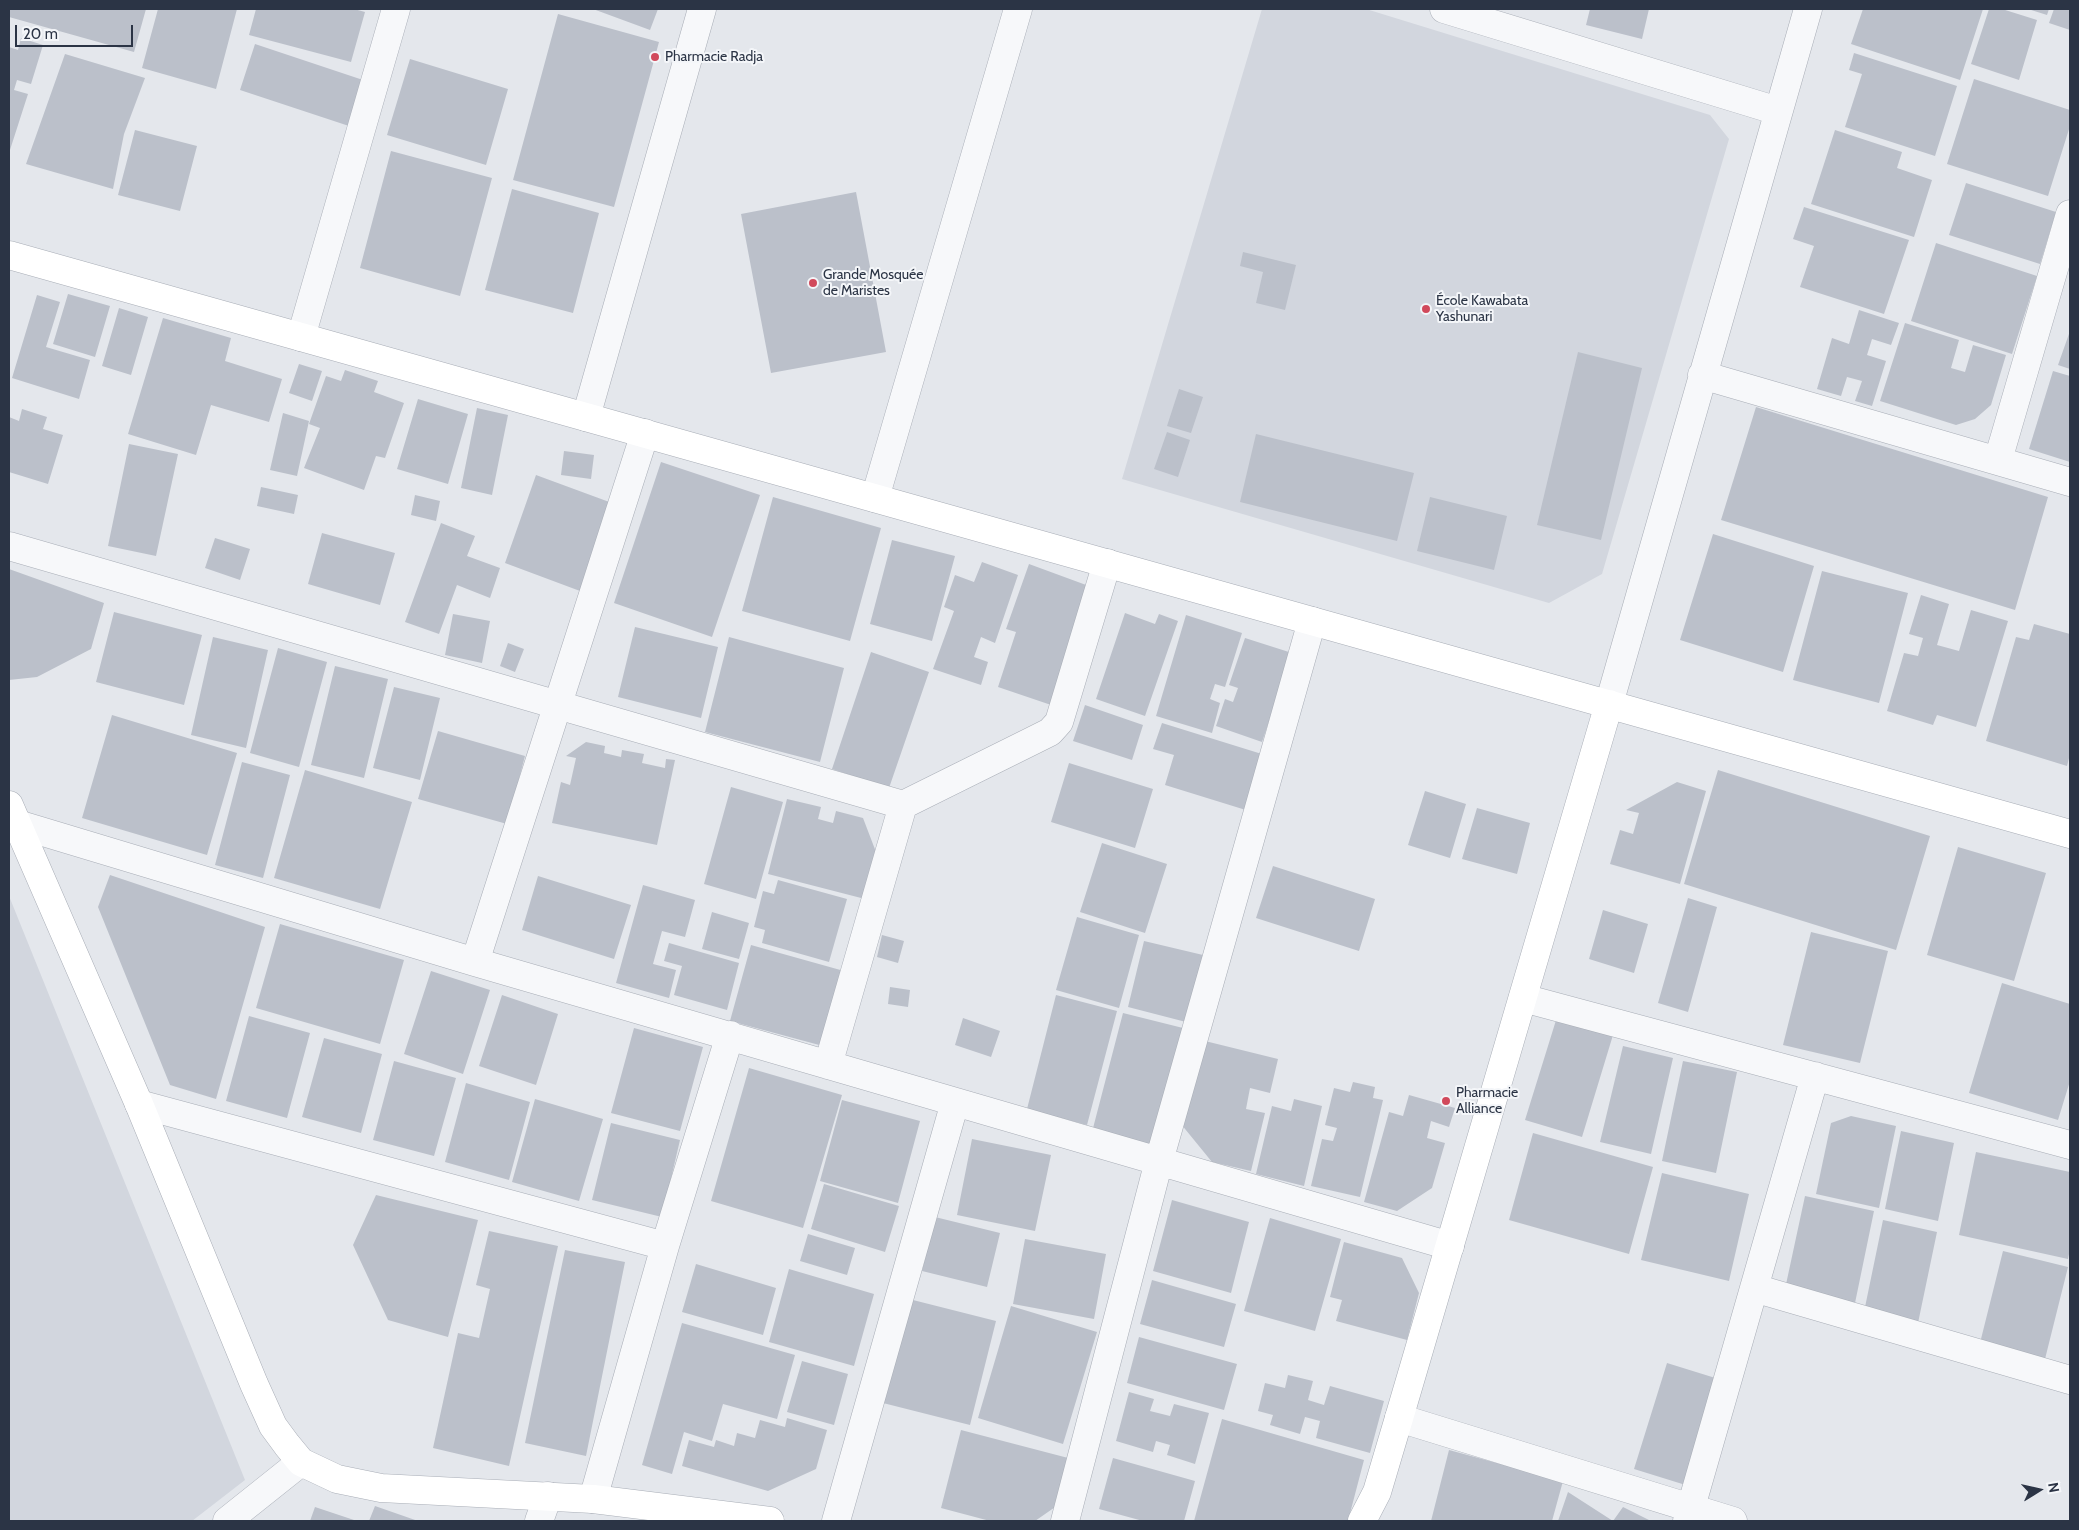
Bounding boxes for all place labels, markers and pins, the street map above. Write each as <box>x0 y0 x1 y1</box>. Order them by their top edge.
place label: Pharmacie Radja <box>665 49 763 65</box>
marker: Pharmacie Radja <box>649 51 661 63</box>
place label: Grande Mosquée de Maristes <box>823 267 923 300</box>
marker: Grande Mosquée de Maristes <box>807 277 819 289</box>
place label: École Kawabata Yashunari <box>1436 293 1528 326</box>
marker: École Kawabata Yashunari <box>1420 303 1432 315</box>
place label: Pharmacie Alliance <box>1456 1085 1518 1118</box>
marker: Pharmacie Alliance <box>1440 1095 1452 1107</box>

